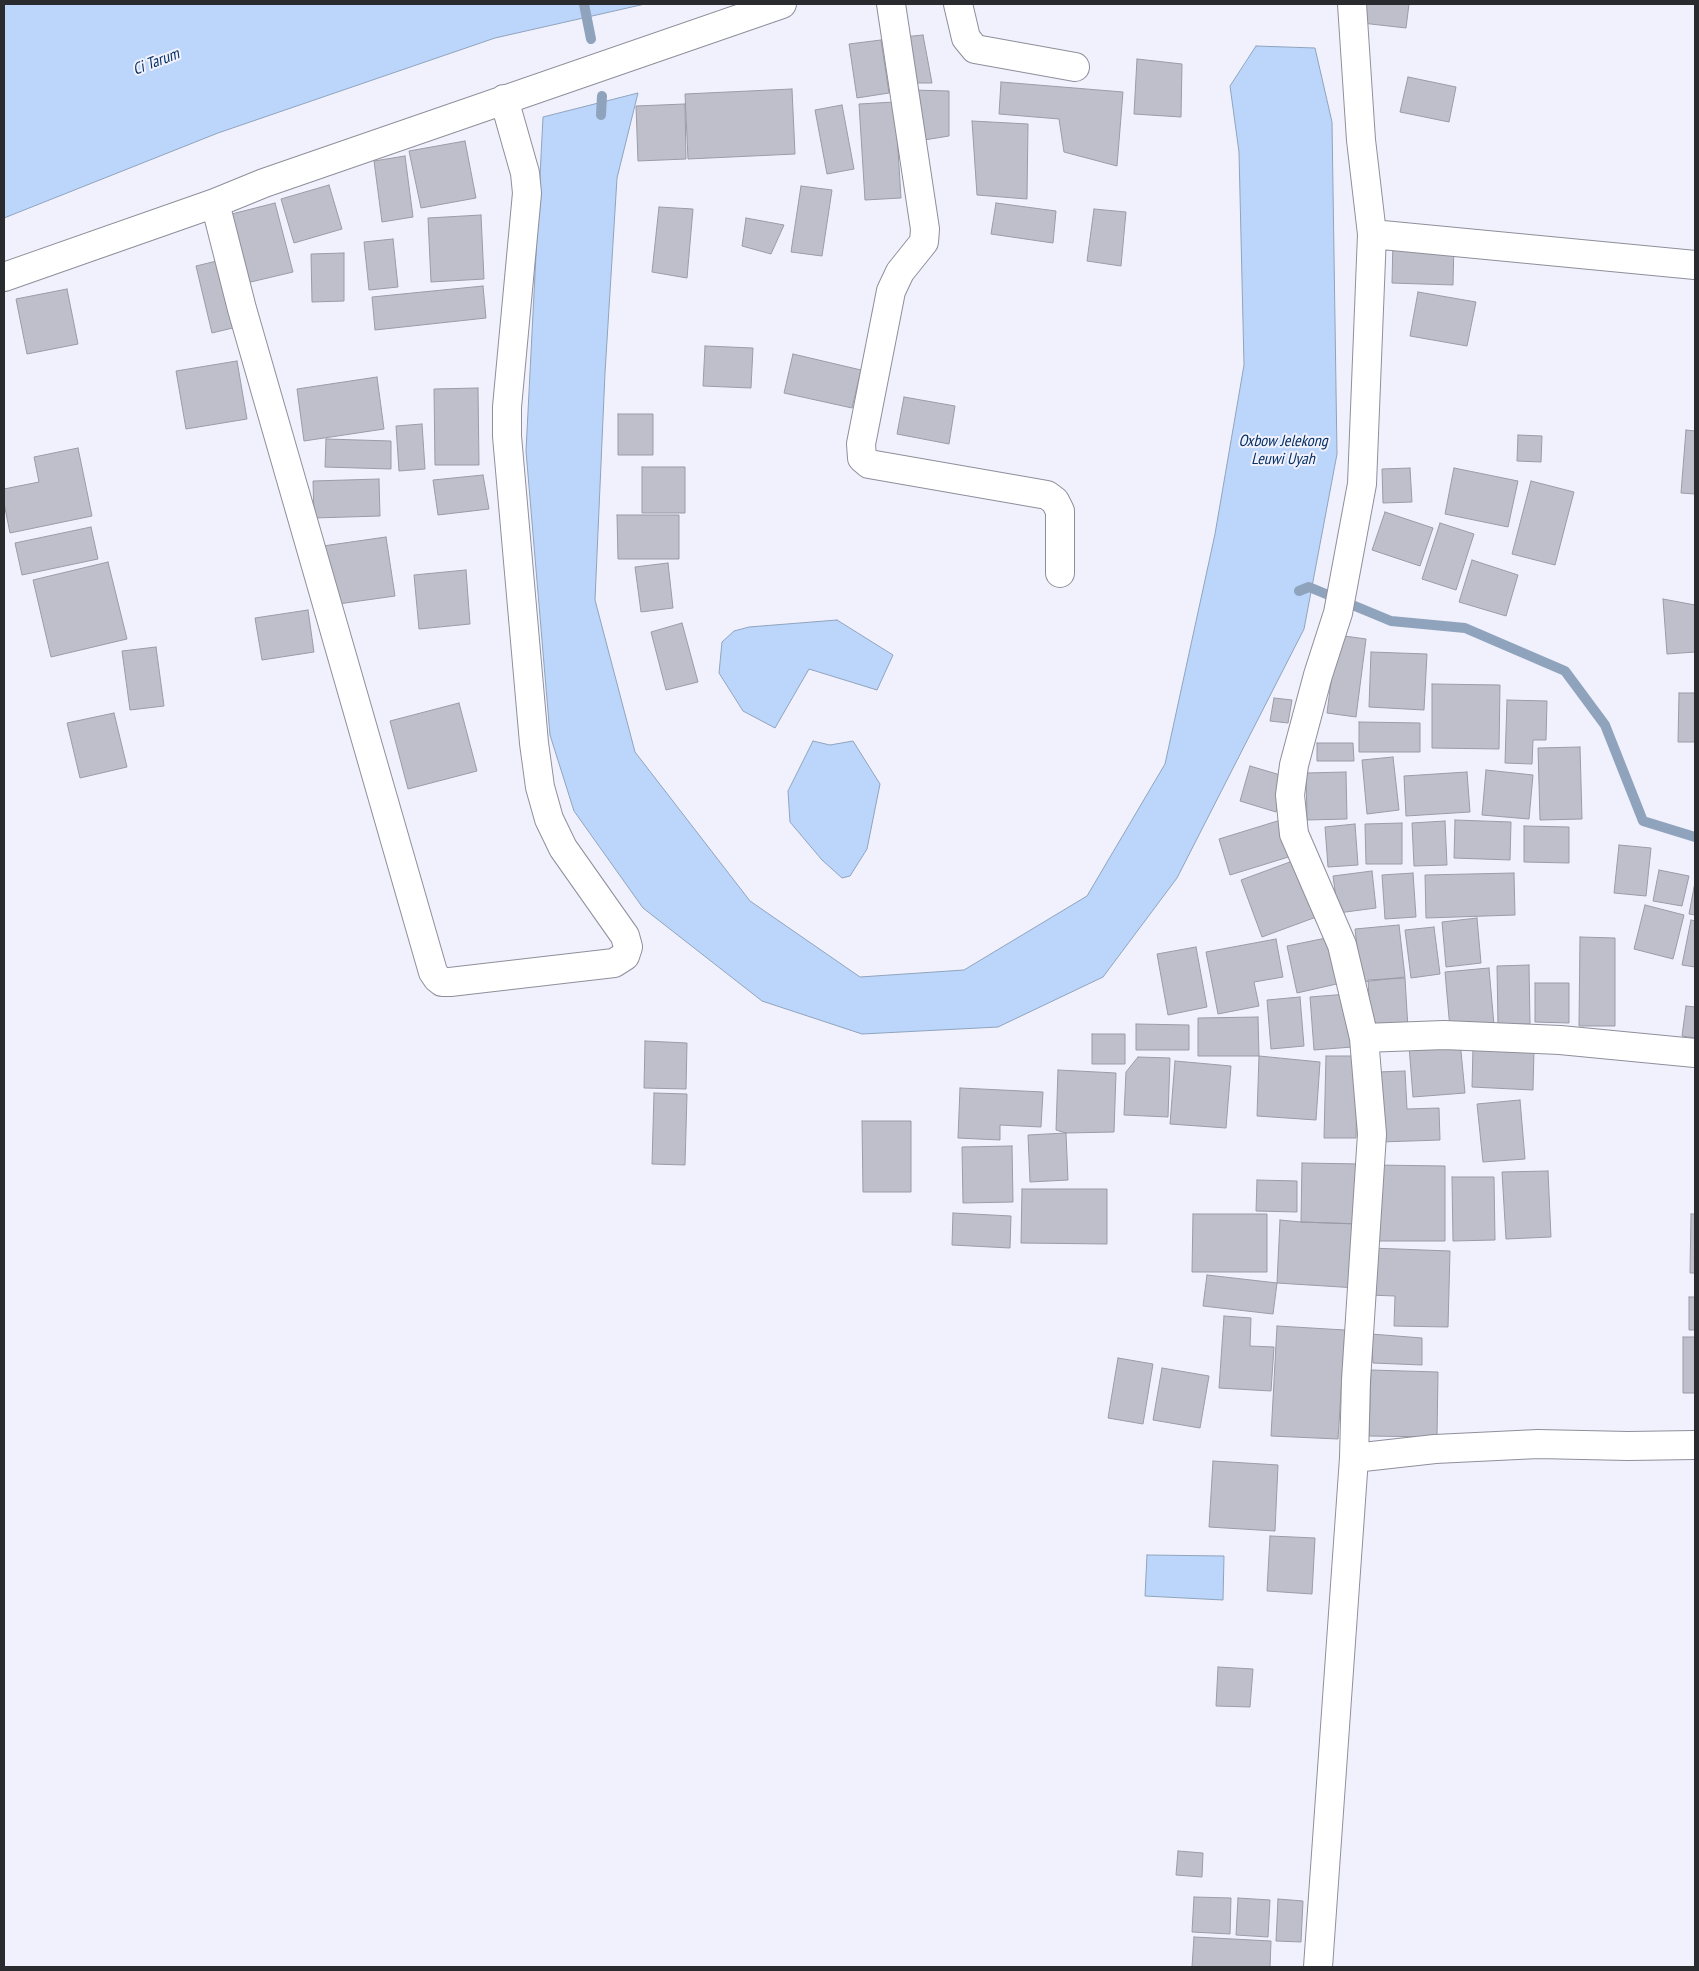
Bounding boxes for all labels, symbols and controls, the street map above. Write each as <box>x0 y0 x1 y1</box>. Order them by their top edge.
water label: Ci Tarum <box>130 44 182 80</box>
water label: Oxbow Jelekong Leuwi Uyah <box>1238 431 1328 469</box>

